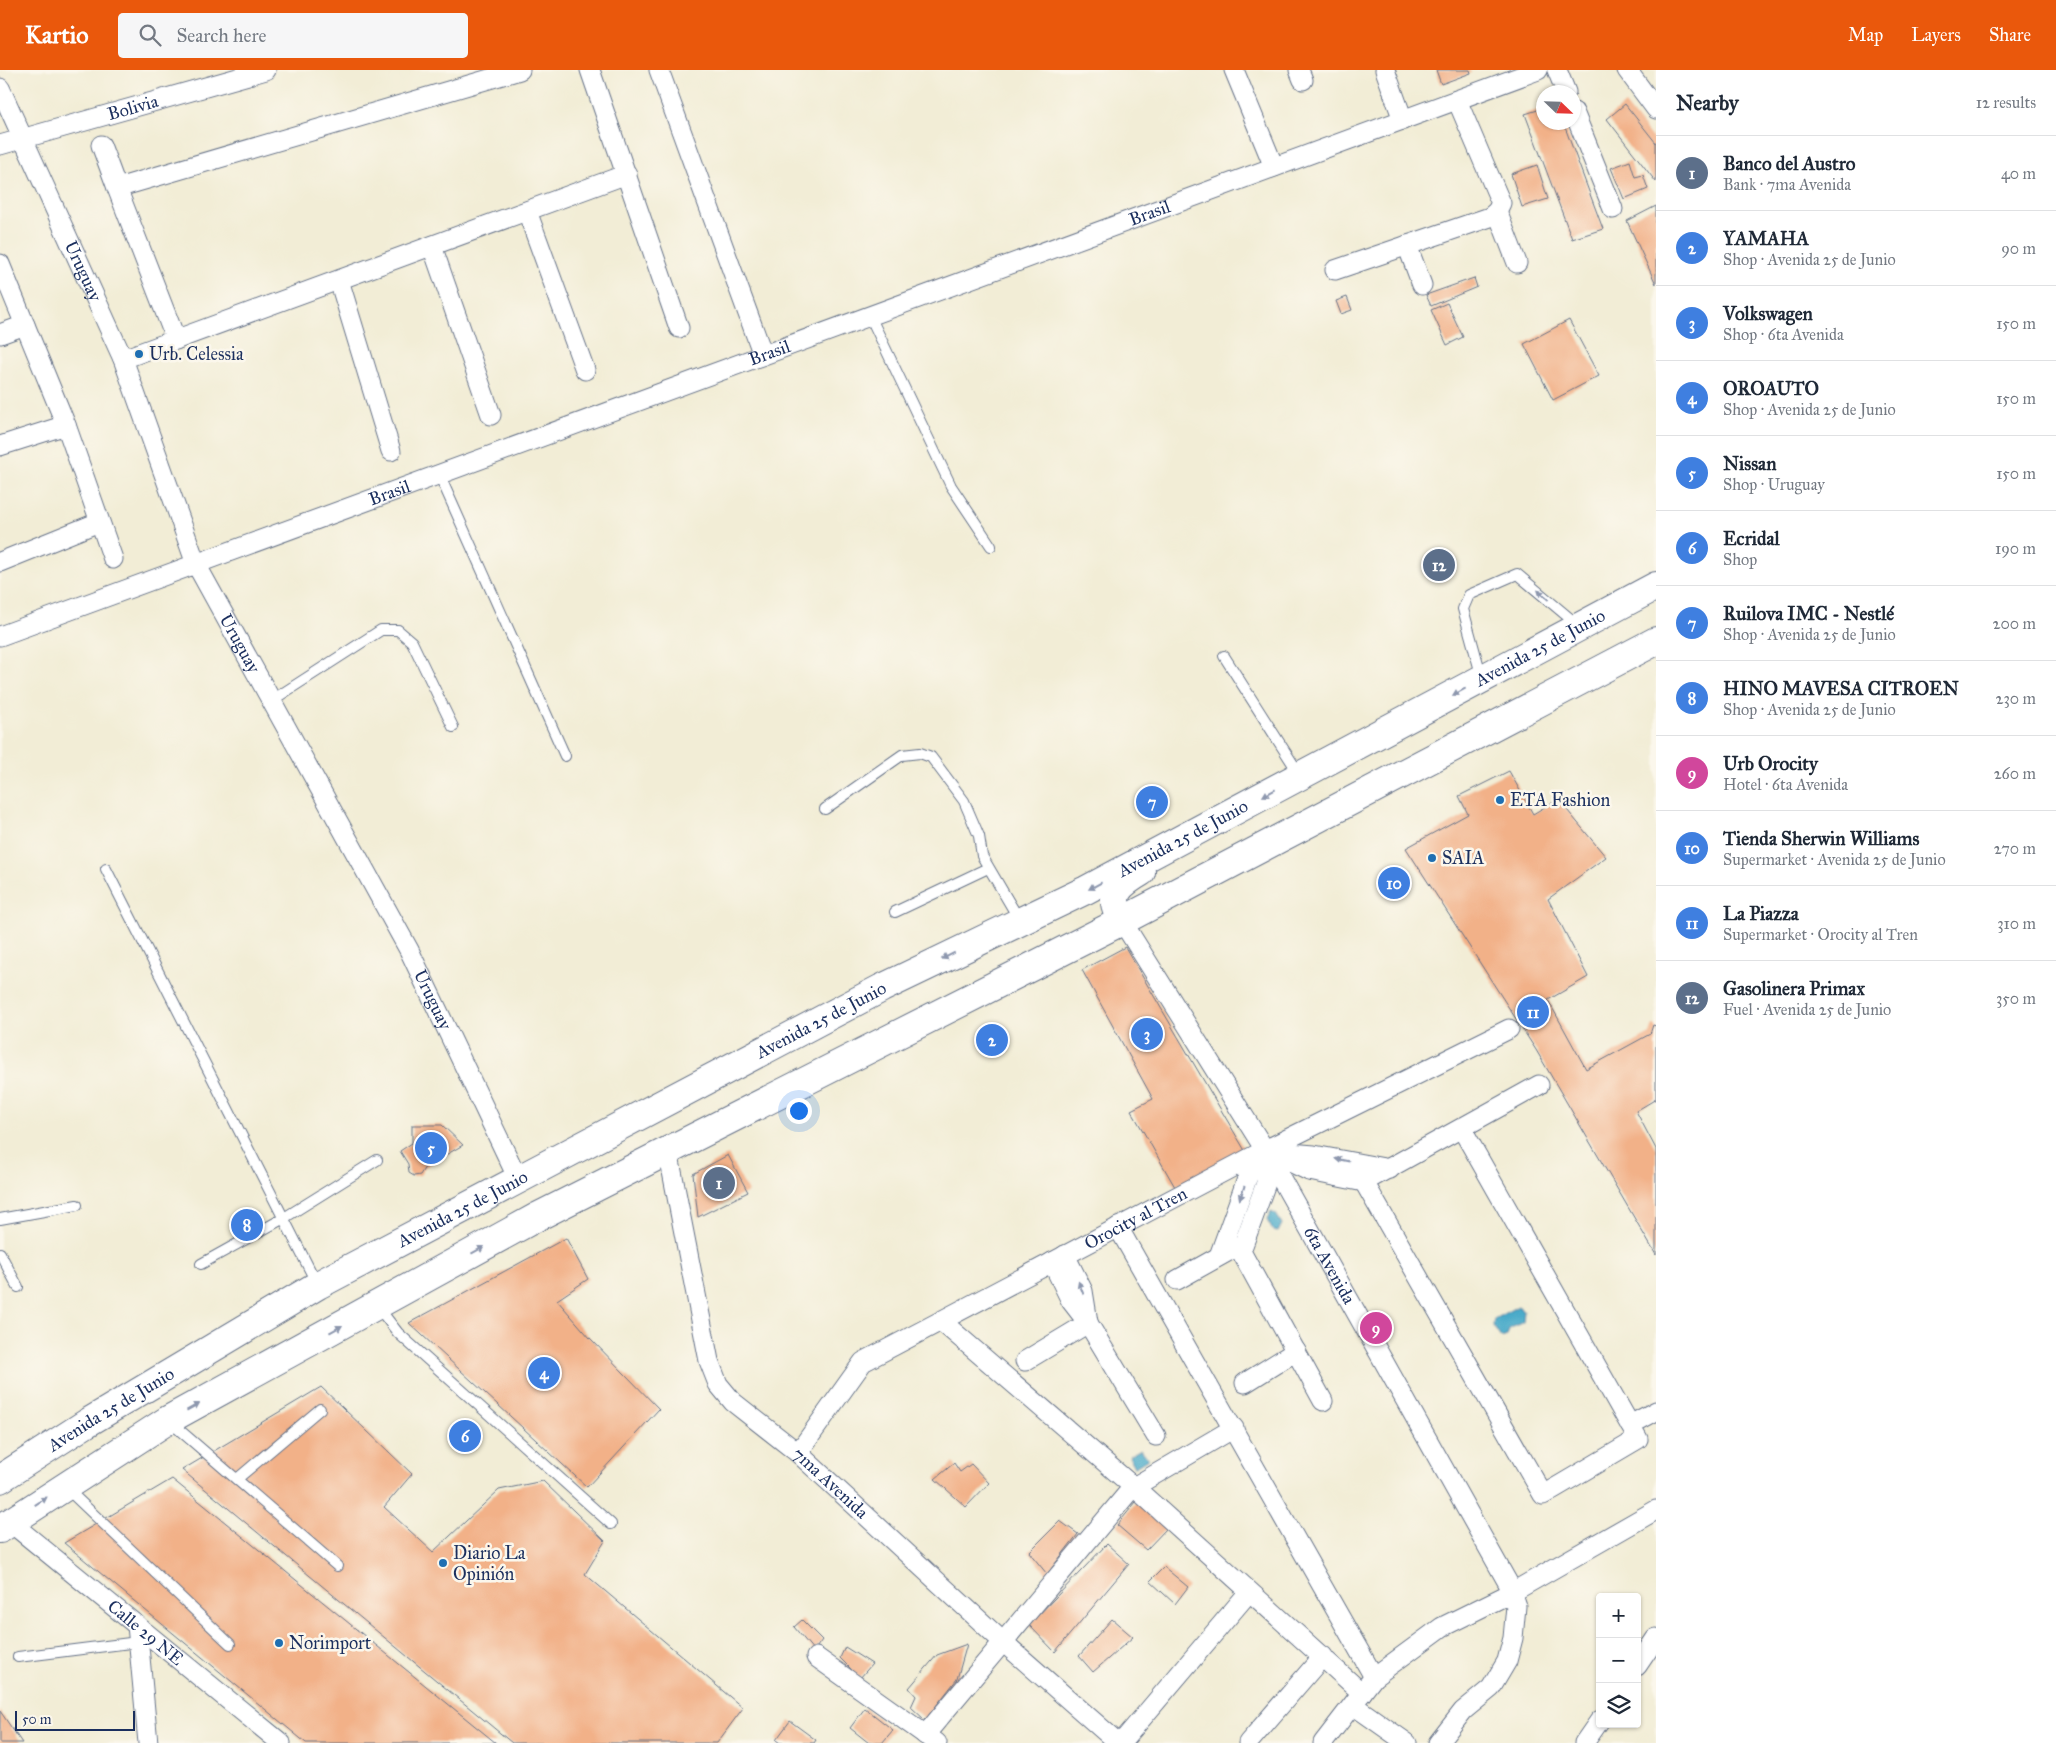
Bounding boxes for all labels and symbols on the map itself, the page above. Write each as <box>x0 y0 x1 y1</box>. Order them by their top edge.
north arrow <box>1536 85 1581 130</box>
street label: Bolivia <box>105 90 161 125</box>
street label: Brasil <box>1126 195 1174 231</box>
street label: Uruguay <box>60 237 107 305</box>
street label: Brasil <box>746 335 793 370</box>
place label: Urb. Celessia <box>149 343 244 365</box>
marker: Urb. Celessia <box>133 348 145 360</box>
street label: Brasil <box>366 475 413 510</box>
pin: 12 <box>1423 546 1455 584</box>
one-way arrow <box>1537 589 1550 600</box>
street label: Avenida 25 de Junio <box>1470 604 1609 692</box>
street label: Uruguay <box>215 610 265 677</box>
one-way arrow <box>1452 687 1465 696</box>
pin: 7 <box>1136 783 1168 821</box>
one-way arrow <box>1262 788 1276 797</box>
place label: ETA Fashion <box>1510 789 1610 811</box>
marker: ETA Fashion <box>1494 794 1506 806</box>
street label: Avenida 25 de Junio <box>1113 795 1252 882</box>
place label: SAIA <box>1442 847 1484 869</box>
marker: SAIA <box>1426 852 1438 864</box>
pin: 10 <box>1378 864 1410 902</box>
one-way arrow <box>1088 881 1101 890</box>
one-way arrow <box>941 953 955 961</box>
street label: Uruguay <box>409 966 457 1034</box>
street label: Avenida 25 de Junio <box>751 977 890 1064</box>
pin: 11 <box>1517 993 1549 1031</box>
pin: 3 <box>1131 1015 1163 1053</box>
pin: 2 <box>976 1021 1008 1059</box>
your location <box>786 1098 812 1124</box>
pin: 5 <box>415 1129 447 1167</box>
one-way arrow <box>1334 1156 1349 1164</box>
pin: 1 <box>703 1164 735 1202</box>
street label: Avenida 25 de Junio <box>393 1165 532 1253</box>
street label: Orocity al Tren <box>1081 1182 1191 1254</box>
one-way arrow <box>1238 1186 1246 1201</box>
pin: 8 <box>231 1206 263 1244</box>
street label: 6ta Avenida <box>1299 1222 1360 1308</box>
one-way arrow <box>471 1245 485 1254</box>
one-way arrow <box>1077 1280 1085 1295</box>
pin: 9 <box>1360 1309 1392 1347</box>
one-way arrow <box>329 1324 343 1333</box>
pin: 4 <box>528 1354 560 1392</box>
street label: Avenida 25 de Junio <box>43 1362 178 1457</box>
one-way arrow <box>187 1402 200 1411</box>
pin: 6 <box>449 1417 481 1455</box>
street label: 7ma Avenida <box>788 1443 873 1524</box>
one-way arrow <box>34 1497 47 1506</box>
place label: Diario La Opinión <box>453 1542 526 1585</box>
marker: Diario La Opinión <box>437 1557 449 1569</box>
street label: Calle 29 NE <box>103 1595 188 1670</box>
place label: Norimport <box>289 1632 372 1654</box>
marker: Norimport <box>273 1637 285 1649</box>
scale bar <box>15 1708 135 1731</box>

